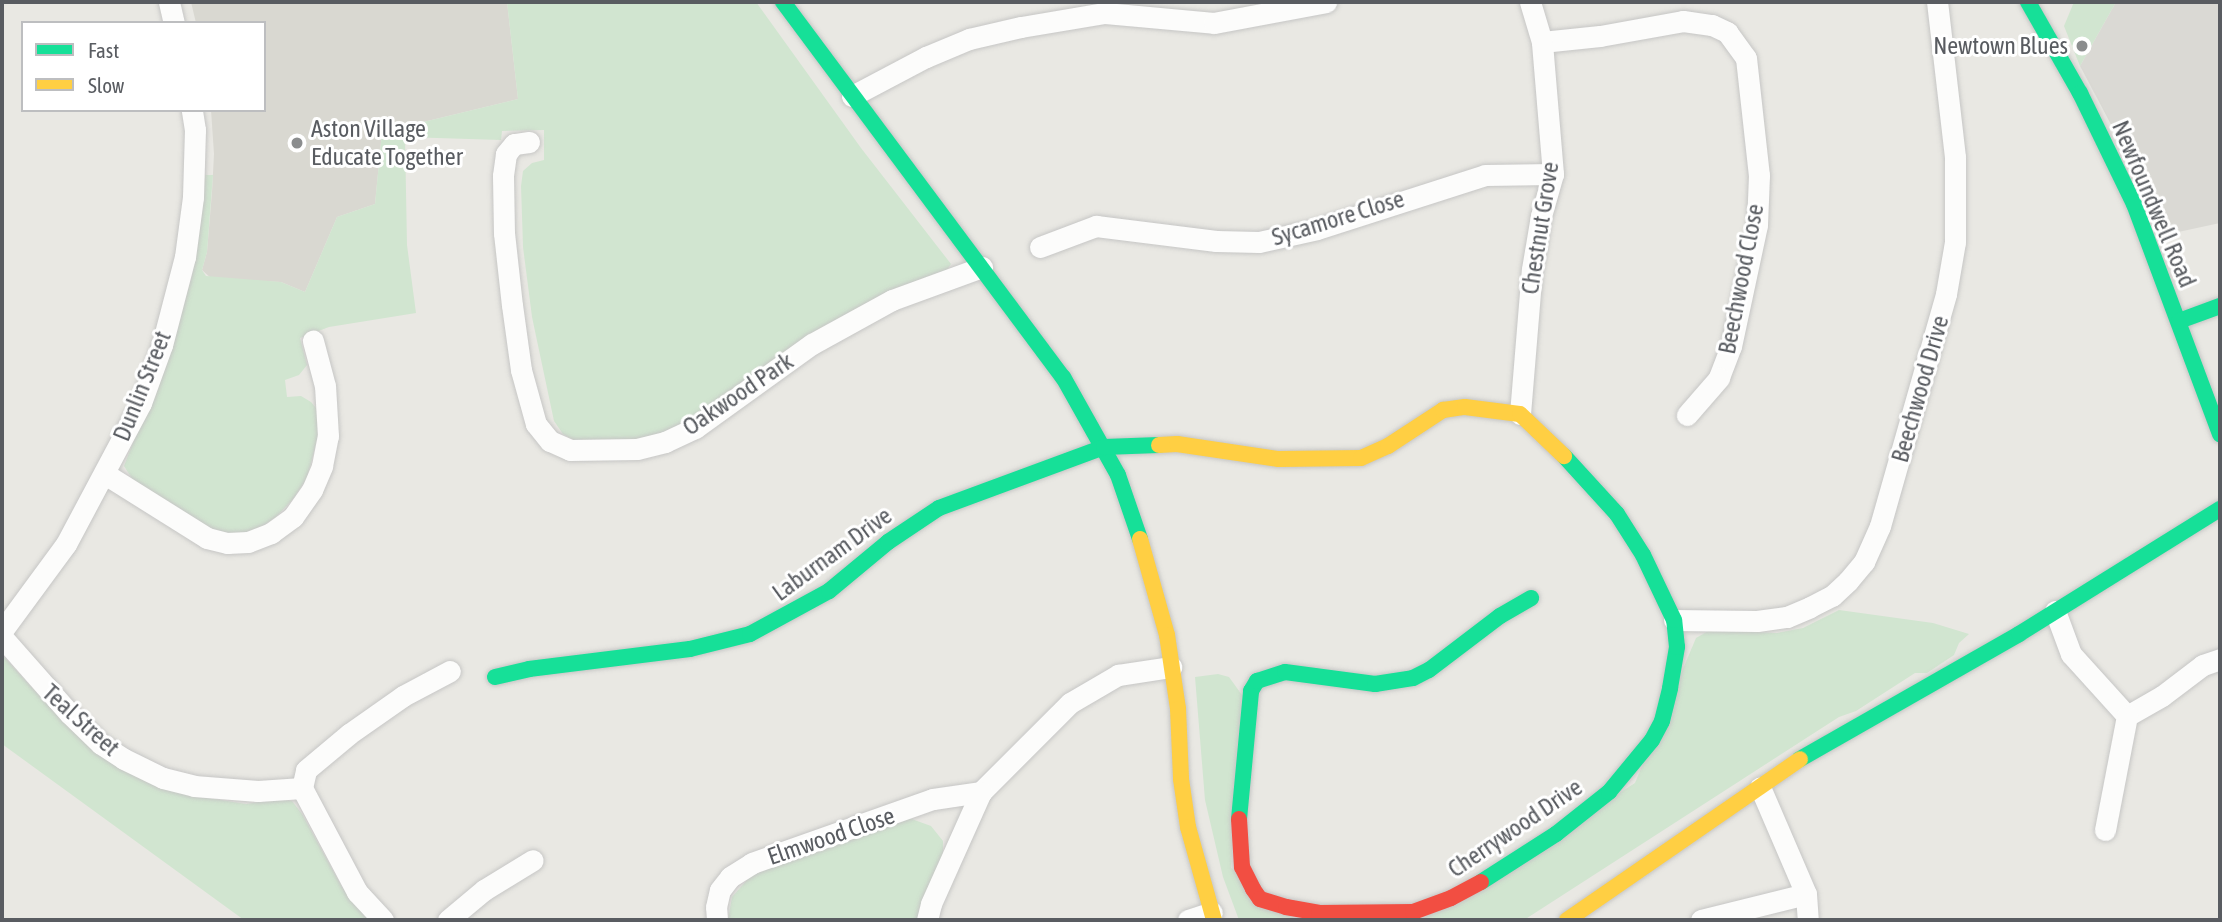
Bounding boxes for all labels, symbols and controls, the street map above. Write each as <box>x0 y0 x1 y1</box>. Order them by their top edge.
legend <box>21 21 266 112</box>
place label: Newtown Blues <box>1933 32 2068 60</box>
text: Fast <box>88 38 119 62</box>
marker: Newtown Blues <box>2074 38 2090 54</box>
text: Slow <box>88 73 124 97</box>
place label: Aston Village Educate Together <box>311 115 463 171</box>
street label: Newfoundwell Road <box>2106 116 2202 292</box>
marker: Aston Village Educate Together <box>289 135 305 151</box>
street label: Chestnut Grove <box>1515 160 1565 296</box>
street label: Sycamore Close <box>1268 184 1408 252</box>
street label: Beechwood Close <box>1712 201 1770 357</box>
street label: Beechwood Drive <box>1885 312 1955 466</box>
street label: Dunlin Street <box>107 327 177 445</box>
street label: Oakwood Park <box>677 347 799 441</box>
street label: Laburnam Drive <box>767 501 897 607</box>
street label: Teal Street <box>37 678 125 762</box>
street label: Cherrywood Drive <box>1443 773 1587 883</box>
street label: Elmwood Close <box>764 801 898 871</box>

